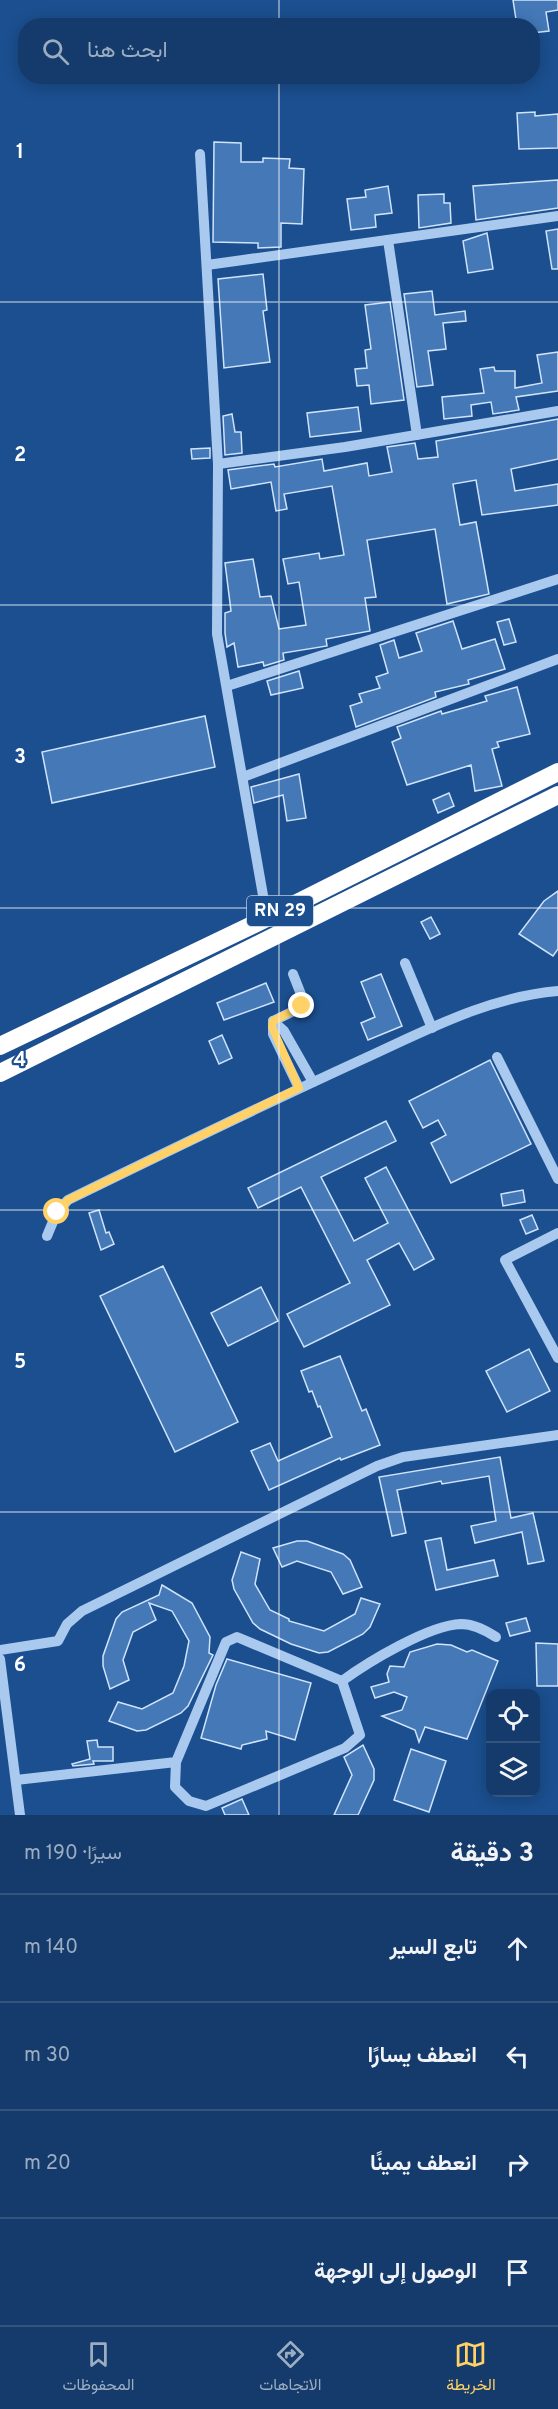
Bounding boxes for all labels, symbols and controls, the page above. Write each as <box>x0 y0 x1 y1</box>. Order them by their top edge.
search box <box>18 18 540 84</box>
icon: search <box>39 35 72 68</box>
text: ابحث هنا <box>87 38 168 65</box>
text: 1 <box>16 140 24 166</box>
text: 2 <box>14 443 26 469</box>
text: 3 <box>14 745 26 771</box>
road number: RN 29 <box>247 896 313 926</box>
route end <box>288 992 314 1018</box>
text: 4 <box>14 1048 26 1074</box>
route start <box>43 1198 69 1224</box>
text: 5 <box>14 1350 26 1376</box>
text: 6 <box>14 1653 26 1679</box>
map controls <box>486 1689 540 1797</box>
button: locate <box>486 1689 540 1743</box>
button: layers <box>486 1743 540 1797</box>
text: 3 دقيقة <box>451 1838 534 1871</box>
text: سيرًا · 190 m <box>24 1841 122 1867</box>
icon: ahead <box>501 1932 534 1965</box>
text: 140 m <box>24 1935 78 1961</box>
text: تابع السير <box>389 1935 477 1962</box>
icon: left <box>501 2040 534 2073</box>
text: 30 m <box>24 2043 70 2069</box>
text: انعطف يسارًا <box>367 2043 477 2070</box>
icon: right <box>501 2148 534 2181</box>
text: 20 m <box>24 2151 71 2177</box>
text: انعطف يمينًا <box>370 2151 477 2178</box>
icon: arrive <box>501 2256 534 2289</box>
text: الوصول إلى الوجهة <box>314 2259 477 2286</box>
tab: المحفوظات <box>62 2338 135 2399</box>
tab: الاتجاهات <box>259 2338 321 2399</box>
tab: الخريطة <box>446 2338 496 2399</box>

